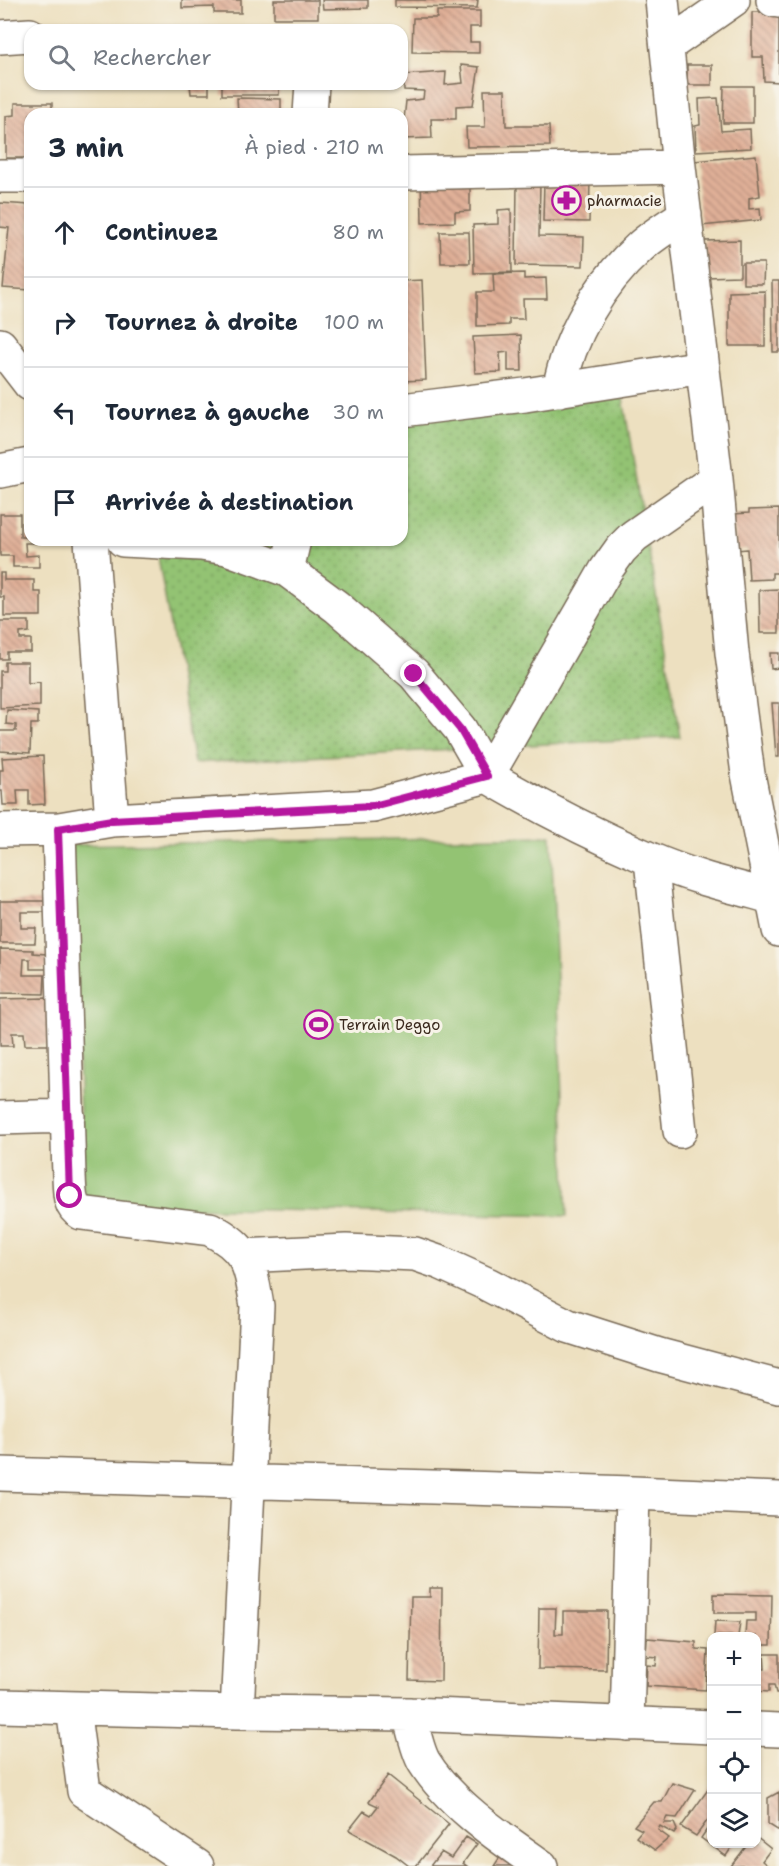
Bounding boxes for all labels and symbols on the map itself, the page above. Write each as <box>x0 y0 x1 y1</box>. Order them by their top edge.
pharmacy icon: pharmacie <box>550 185 582 217</box>
place label: pharmacie <box>587 191 662 211</box>
route end <box>400 660 426 686</box>
sports icon: Terrain Deggo <box>302 1009 334 1041</box>
place label: Terrain Deggo <box>339 1015 440 1035</box>
route start <box>56 1182 82 1208</box>

